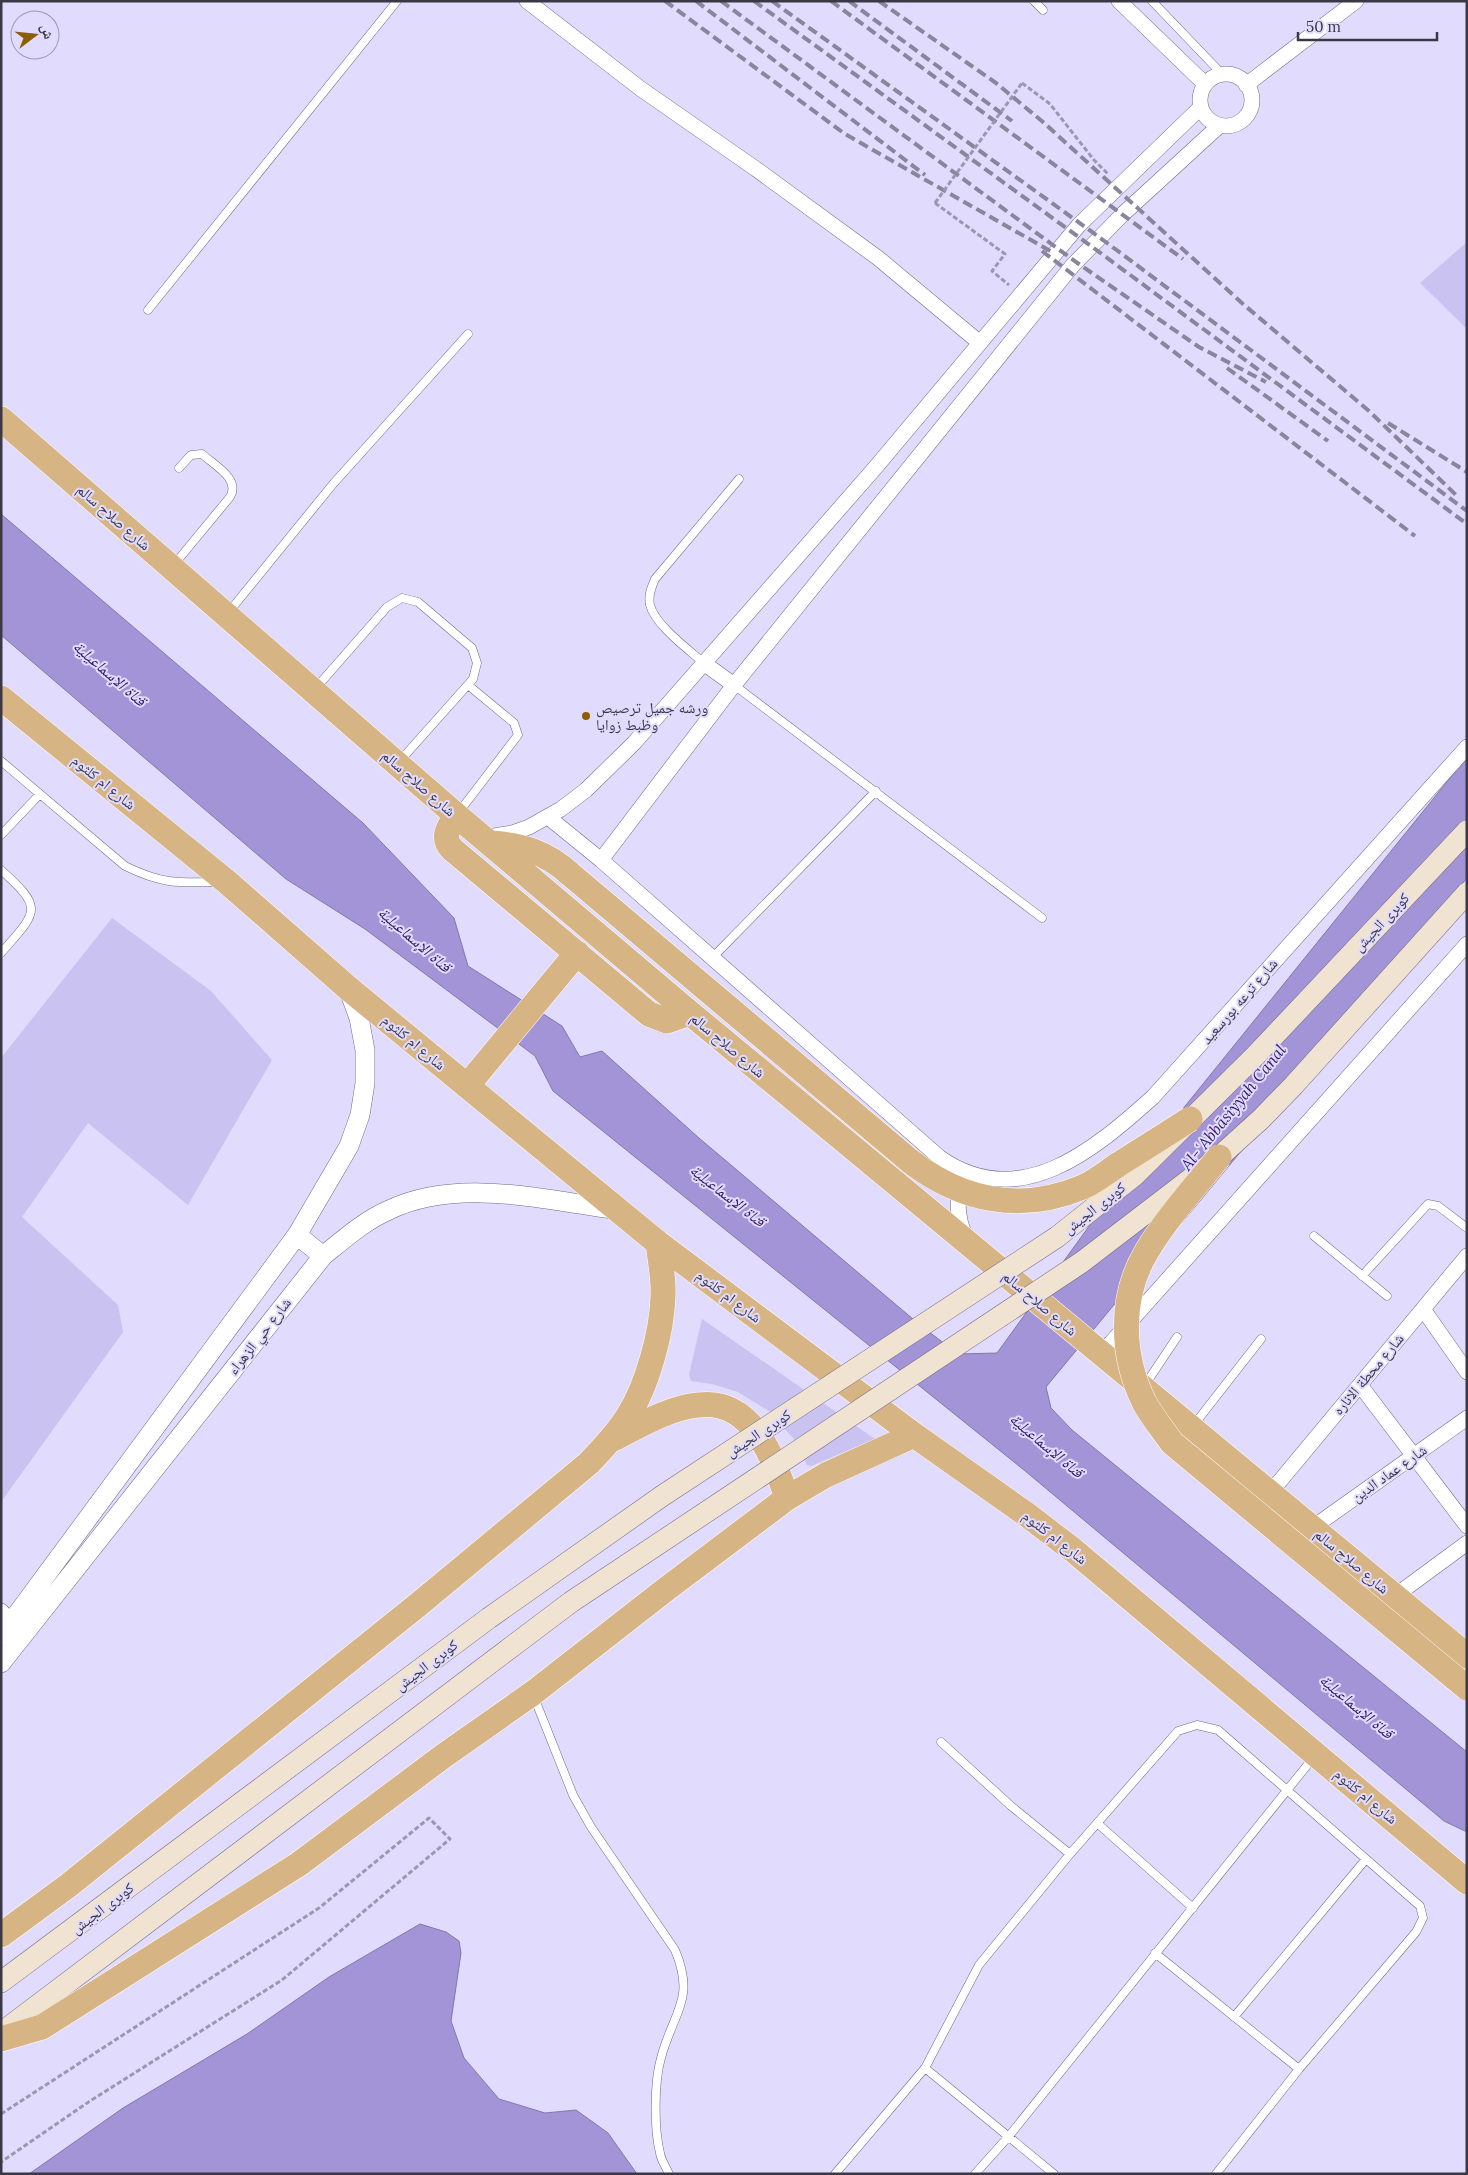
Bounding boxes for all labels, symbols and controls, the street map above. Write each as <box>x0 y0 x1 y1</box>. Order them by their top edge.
north arrow <box>10 10 60 60</box>
scale bar <box>1298 10 1437 42</box>
text: 50 m <box>1306 17 1341 36</box>
text: ش <box>37 22 58 41</box>
street label: شارع صلاح سالم <box>73 480 155 555</box>
water label: قناة الإسماعيلية <box>69 636 152 711</box>
place label: ورشه جميل ترصيص وظبط زوايا <box>596 698 708 734</box>
marker: ورشه جميل ترصيص وظبط زوايا <box>580 710 592 722</box>
street label: شارع صلاح سالم <box>378 746 460 821</box>
street label: شارع ام كلثوم <box>67 750 140 814</box>
street label: كوبرى الجيش <box>1349 888 1414 956</box>
water label: قناة الإسماعيلية <box>374 902 457 977</box>
street label: شارع ترعه بورسعيد <box>1197 954 1282 1048</box>
street label: شارع صلاح سالم <box>686 1008 769 1083</box>
street label: شارع ام كلثوم <box>378 1010 450 1075</box>
water label: Al-ʿAbbāsiyyah Canal <box>1176 1040 1290 1175</box>
water label: قناة الإسماعيلية <box>686 1159 771 1232</box>
street label: كوبرى الجيش <box>1059 1178 1130 1239</box>
street label: شارع ام كلثوم <box>692 1265 766 1328</box>
street label: شارع صلاح سالم <box>998 1266 1081 1341</box>
street label: شارع حي الزهراء <box>223 1293 297 1380</box>
street label: شارع محطة الاناره <box>1328 1329 1408 1419</box>
street label: كوبرى الجيش <box>722 1405 795 1462</box>
water label: قناة الإسماعيلية <box>1006 1408 1089 1483</box>
street label: شارع عماد الدين <box>1348 1440 1431 1507</box>
street label: شارع ام كلثوم <box>1018 1506 1091 1569</box>
street label: شارع صلاح سالم <box>1310 1524 1393 1599</box>
street label: كوبرى الجيش <box>391 1635 462 1696</box>
water label: قناة الإسماعيلية <box>1316 1669 1399 1744</box>
street label: شارع ام كلثوم <box>1330 1764 1402 1829</box>
street label: كوبرى الجيش <box>67 1878 138 1939</box>

